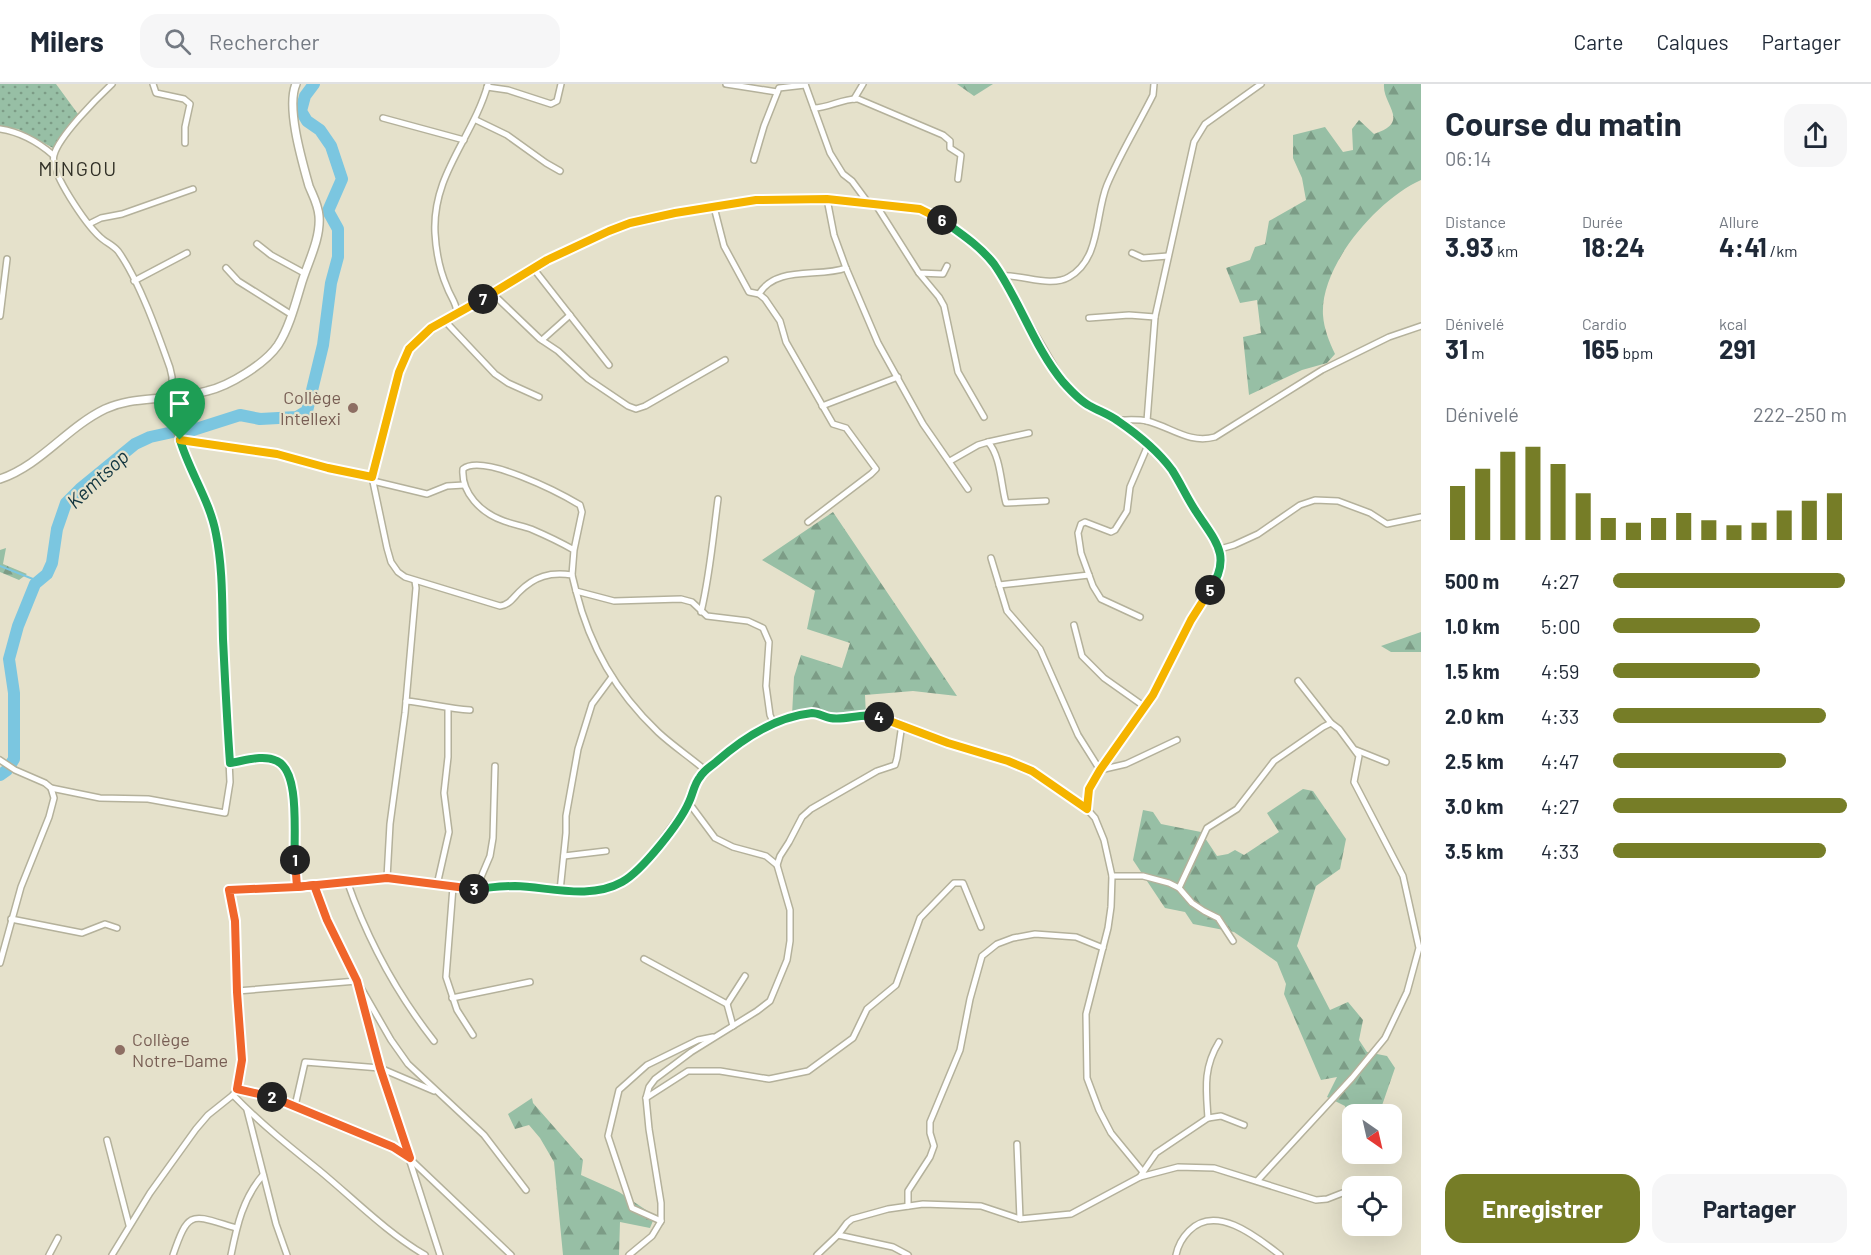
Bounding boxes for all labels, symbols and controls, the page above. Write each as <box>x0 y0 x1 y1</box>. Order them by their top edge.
search box <box>140 14 560 68</box>
text: Milers <box>30 24 104 58</box>
icon: search <box>161 25 194 58</box>
text: Rechercher <box>209 28 320 54</box>
text: Carte <box>1574 29 1623 54</box>
text: Calques <box>1656 29 1729 54</box>
text: Partager <box>1762 29 1841 54</box>
text: Course du matin <box>1445 103 1682 143</box>
button: share <box>1784 104 1847 167</box>
text: 06:14 <box>1445 146 1491 170</box>
district label: MINGOU <box>38 156 118 180</box>
pin: 6 <box>927 205 957 235</box>
text: 6 <box>938 210 946 229</box>
text: Distance <box>1445 212 1506 231</box>
text: Durée <box>1582 212 1623 231</box>
text: Allure <box>1719 212 1759 231</box>
text: 3.93 <box>1445 231 1494 262</box>
text: 18:24 <box>1582 231 1645 262</box>
text: 4:41 <box>1719 231 1767 262</box>
text: km <box>1494 241 1518 260</box>
text: /km <box>1767 241 1798 260</box>
pin: 7 <box>468 284 498 314</box>
text: 7 <box>479 289 487 308</box>
text: Dénivelé <box>1445 314 1504 333</box>
text: Cardio <box>1582 314 1627 333</box>
text: kcal <box>1719 314 1747 333</box>
text: 31 <box>1445 333 1468 364</box>
text: 165 <box>1582 333 1619 364</box>
text: 291 <box>1719 333 1756 364</box>
text: m <box>1468 343 1485 362</box>
text: bpm <box>1619 343 1653 362</box>
pin <box>154 378 205 440</box>
place label: Collège Intellexi <box>280 386 341 429</box>
icon: arrive <box>163 387 196 420</box>
marker: Collège Intellexi <box>346 401 360 415</box>
text: Dénivelé <box>1445 402 1519 426</box>
text: 222–250 m <box>1753 402 1847 426</box>
water label: Kemtsop <box>61 444 133 513</box>
text: 500 m <box>1445 569 1499 593</box>
text: 4:27 <box>1541 569 1579 593</box>
pin: 5 <box>1195 575 1225 605</box>
text: 5 <box>1206 580 1214 599</box>
text: 1.0 km <box>1445 614 1500 638</box>
text: 5:00 <box>1541 614 1581 638</box>
text: 1.5 km <box>1445 659 1500 683</box>
text: 4:59 <box>1541 659 1580 683</box>
pin: 4 <box>864 702 894 732</box>
text: 2.0 km <box>1445 704 1504 728</box>
text: 4:33 <box>1541 704 1579 728</box>
text: 4 <box>874 707 884 726</box>
text: 2.5 km <box>1445 749 1504 773</box>
text: 4:47 <box>1541 749 1579 773</box>
text: 3.0 km <box>1445 794 1503 818</box>
text: 4:27 <box>1541 794 1579 818</box>
text: 3.5 km <box>1445 839 1503 863</box>
text: 4:33 <box>1541 839 1579 863</box>
pin: 1 <box>280 845 310 875</box>
text: 1 <box>292 850 298 869</box>
pin: 3 <box>459 874 489 904</box>
text: 3 <box>470 879 478 898</box>
place label: Collège Notre-Dame <box>132 1028 228 1071</box>
marker: Collège Notre-Dame <box>113 1043 127 1057</box>
pin: 2 <box>257 1082 287 1112</box>
text: 2 <box>268 1087 276 1106</box>
north arrow <box>1342 1104 1402 1164</box>
map controls <box>1342 1104 1402 1236</box>
button: Enregistrer <box>1445 1174 1640 1243</box>
button: Partager <box>1652 1174 1847 1243</box>
button: locate <box>1342 1176 1402 1236</box>

